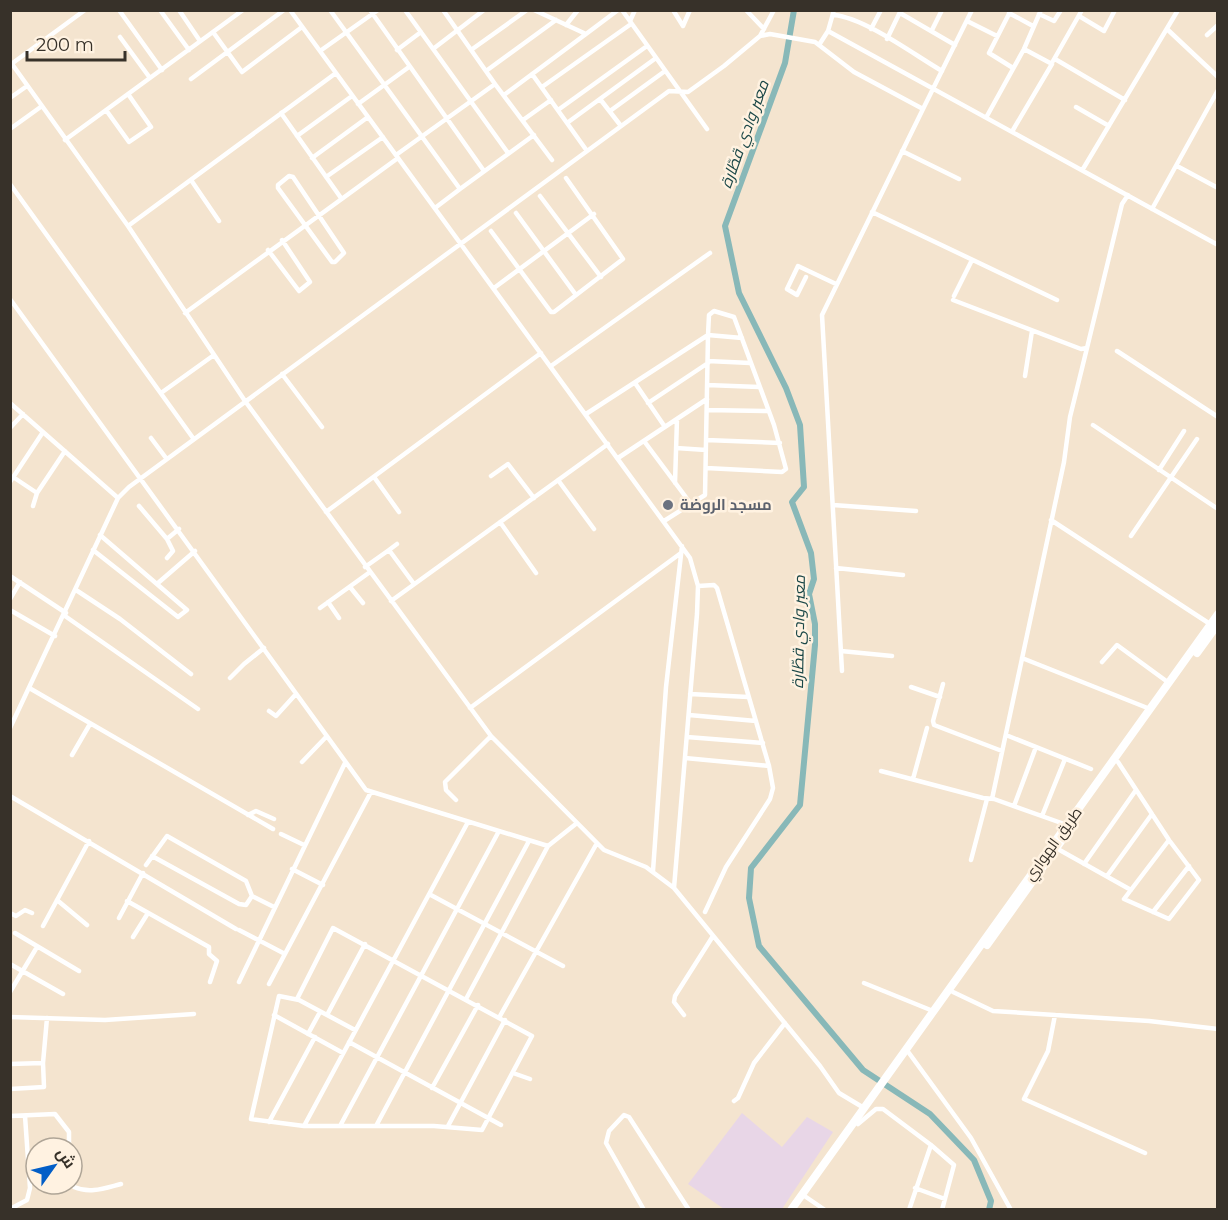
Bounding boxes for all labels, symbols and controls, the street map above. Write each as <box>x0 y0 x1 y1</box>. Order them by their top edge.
scale bar <box>27 24 124 62</box>
text: 200 m <box>36 34 94 56</box>
water label: معبر وادي قطّارة <box>716 77 776 192</box>
place label: مسجد الروضة <box>680 495 772 514</box>
marker: مسجد الروضة <box>661 498 675 512</box>
water label: معبر وادي قطّارة <box>788 574 812 689</box>
street label: طريق الهواري <box>1020 803 1088 886</box>
north arrow <box>24 1136 84 1196</box>
text: ش <box>52 1144 80 1172</box>

